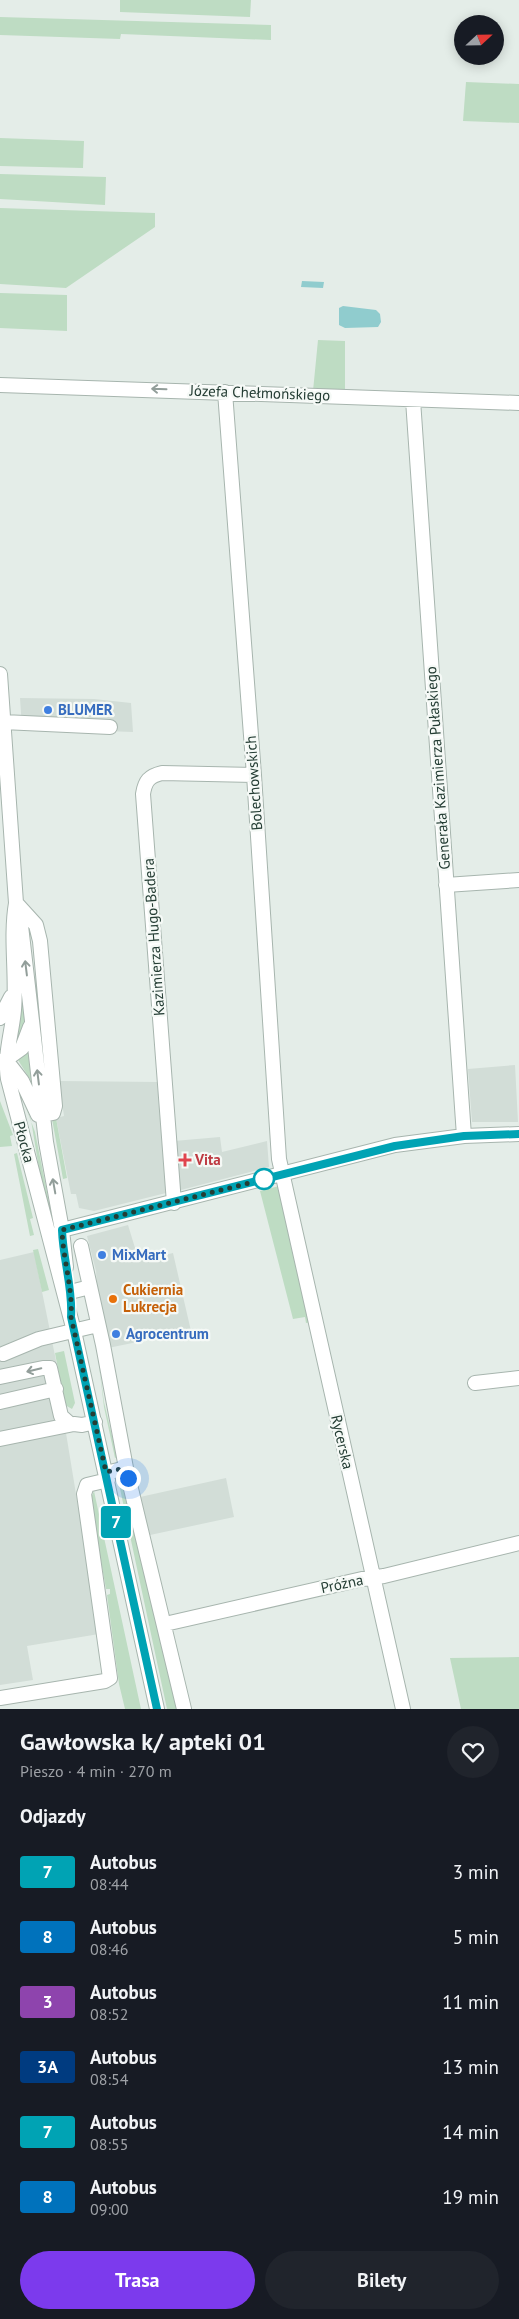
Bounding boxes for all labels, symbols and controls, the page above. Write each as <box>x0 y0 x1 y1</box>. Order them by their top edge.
north arrow <box>454 15 504 65</box>
map controls <box>454 15 504 65</box>
street label: Józefa Chełmońskiego <box>188 381 331 404</box>
one-way arrow <box>151 385 167 394</box>
street label: Generała Kazimierza Pułaskiego <box>421 666 454 870</box>
place label: BLUMER <box>58 700 113 719</box>
marker: BLUMER <box>42 704 54 716</box>
street label: Bolechowskich <box>241 735 266 831</box>
street label: Kazimierza Hugo-Badera <box>139 858 168 1017</box>
one-way arrow <box>21 961 31 977</box>
one-way arrow <box>33 1069 43 1085</box>
street label: Płocka <box>10 1119 39 1165</box>
place label: Vita <box>194 1150 221 1169</box>
marker: Vita <box>179 1154 191 1166</box>
unlabelled marker <box>253 1168 275 1190</box>
one-way arrow <box>48 1179 58 1195</box>
place label: MixMart <box>112 1245 167 1264</box>
marker: MixMart <box>96 1249 108 1261</box>
place label: Cukiernia Lukrecja <box>123 1280 183 1316</box>
marker: Cukiernia Lukrecja <box>107 1293 119 1305</box>
place label: Agrocentrum <box>126 1324 209 1343</box>
marker: Agrocentrum <box>110 1328 122 1340</box>
one-way arrow <box>26 1366 42 1375</box>
street label: Rycerska <box>327 1413 358 1471</box>
your location <box>116 1466 141 1491</box>
line badge: 7 <box>100 1506 132 1538</box>
text: 7 <box>111 1510 121 1533</box>
street label: Próżna <box>319 1570 365 1597</box>
text: Gawłowska k/ apteki 01 <box>20 1726 266 1757</box>
button: heart <box>447 1726 499 1778</box>
text: Pieszo · 4 min · 270 m <box>20 1761 172 1781</box>
text: Odjazdy <box>20 1804 86 1828</box>
text: Autobus <box>90 1850 157 1874</box>
text: 7 <box>42 1860 53 1883</box>
text: 3 min <box>453 1860 499 1884</box>
text: 08:44 <box>90 1874 128 1894</box>
text: Autobus <box>90 1915 157 1939</box>
text: 8 <box>42 1925 53 1948</box>
text: 5 min <box>453 1925 499 1949</box>
text: 08:46 <box>90 1939 128 1959</box>
text: Autobus <box>90 1980 157 2004</box>
text: 3 <box>42 1990 53 2013</box>
text: 11 min <box>442 1990 499 2014</box>
text: 08:52 <box>90 2004 128 2024</box>
text: Autobus <box>90 2045 157 2069</box>
text: 3A <box>37 2055 58 2078</box>
text: 13 min <box>442 2055 499 2079</box>
text: 08:54 <box>90 2069 128 2089</box>
text: Autobus <box>90 2110 157 2134</box>
text: 7 <box>42 2120 53 2143</box>
text: 14 min <box>442 2120 499 2144</box>
text: 08:55 <box>90 2134 128 2154</box>
text: Autobus <box>90 2175 157 2199</box>
text: 8 <box>42 2185 53 2208</box>
text: 19 min <box>442 2185 499 2209</box>
text: 09:00 <box>90 2199 128 2219</box>
button: Trasa <box>20 2251 255 2309</box>
button: Bilety <box>265 2251 499 2309</box>

